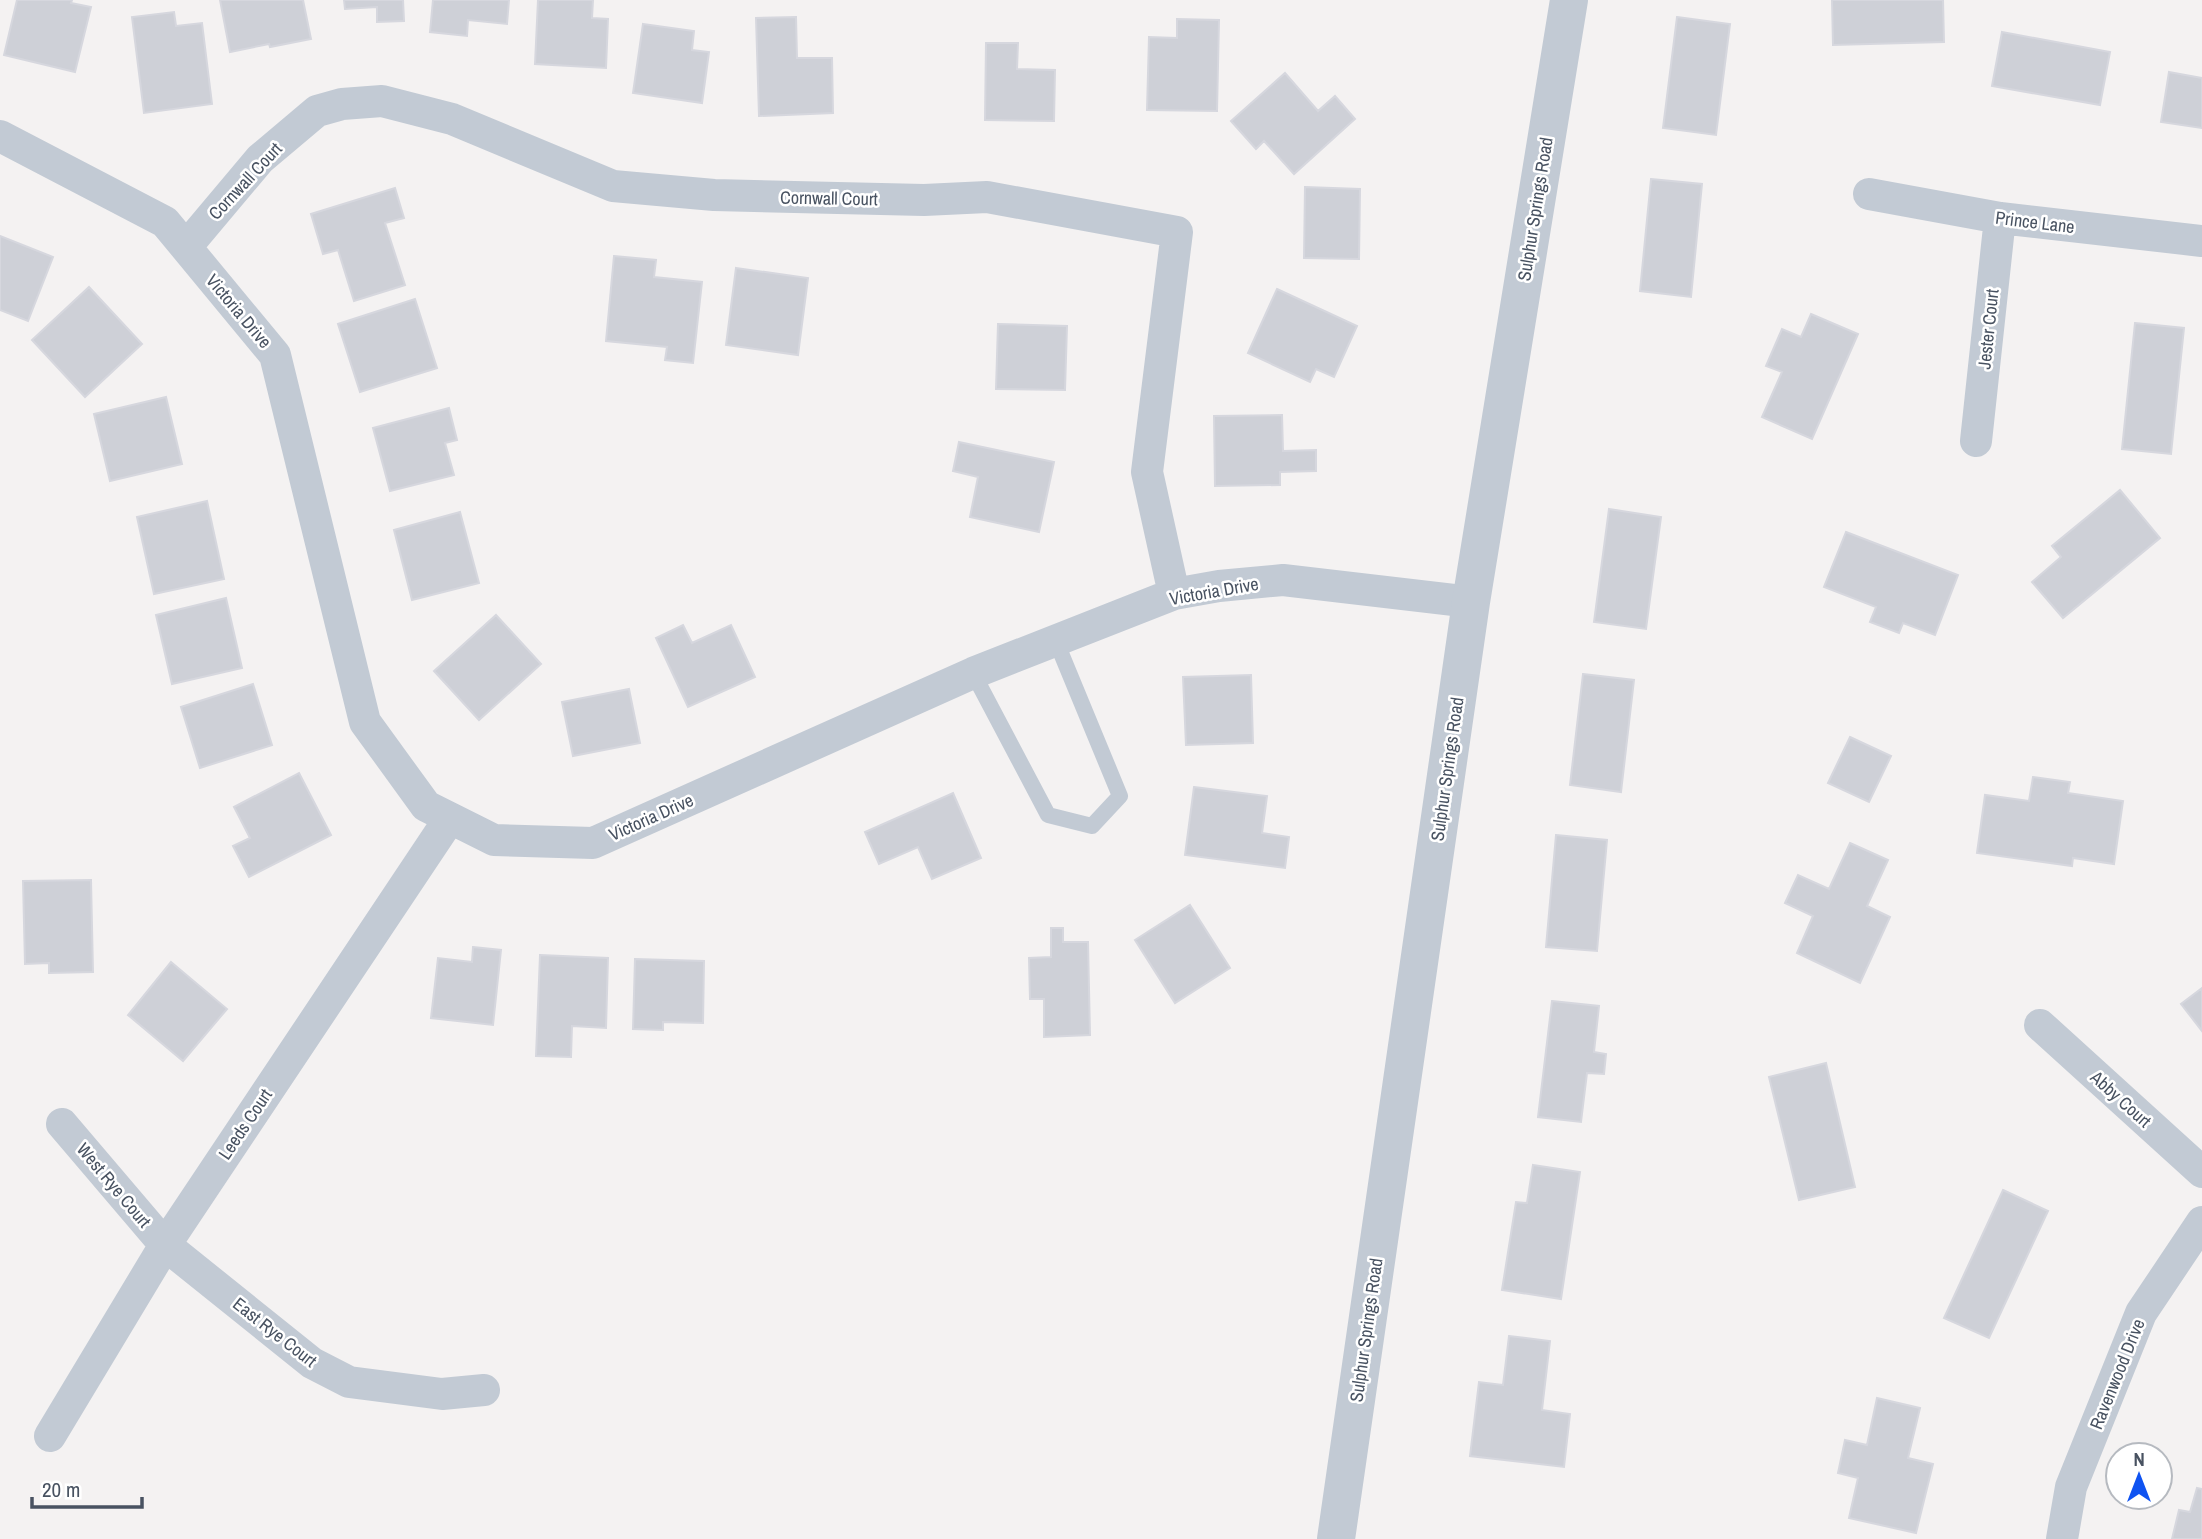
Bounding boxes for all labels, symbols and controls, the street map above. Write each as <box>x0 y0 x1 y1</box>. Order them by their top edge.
street label: Sulphur Springs Road <box>1511 135 1559 283</box>
street label: Cornwall Court <box>203 137 287 225</box>
street label: Cornwall Court <box>780 185 878 211</box>
street label: Prince Lane <box>1994 205 2076 239</box>
street label: Victoria Drive <box>201 268 277 354</box>
street label: Jester Court <box>1971 288 2005 370</box>
street label: Victoria Drive <box>1168 571 1260 611</box>
street label: Sulphur Springs Road <box>1425 695 1469 843</box>
street label: Victoria Drive <box>605 787 697 847</box>
street label: Abby Court <box>2084 1064 2157 1133</box>
street label: Leeds Court <box>212 1084 278 1164</box>
street label: West Rye Court <box>71 1137 157 1233</box>
street label: Sulphur Springs Road <box>1344 1256 1388 1404</box>
street label: East Rye Court <box>228 1291 322 1373</box>
street label: Ravenwood Drive <box>2083 1315 2151 1433</box>
north arrow <box>2104 1441 2174 1511</box>
text: N <box>2133 1446 2145 1472</box>
scale bar <box>32 1466 142 1510</box>
text: 20 m <box>42 1475 80 1504</box>

